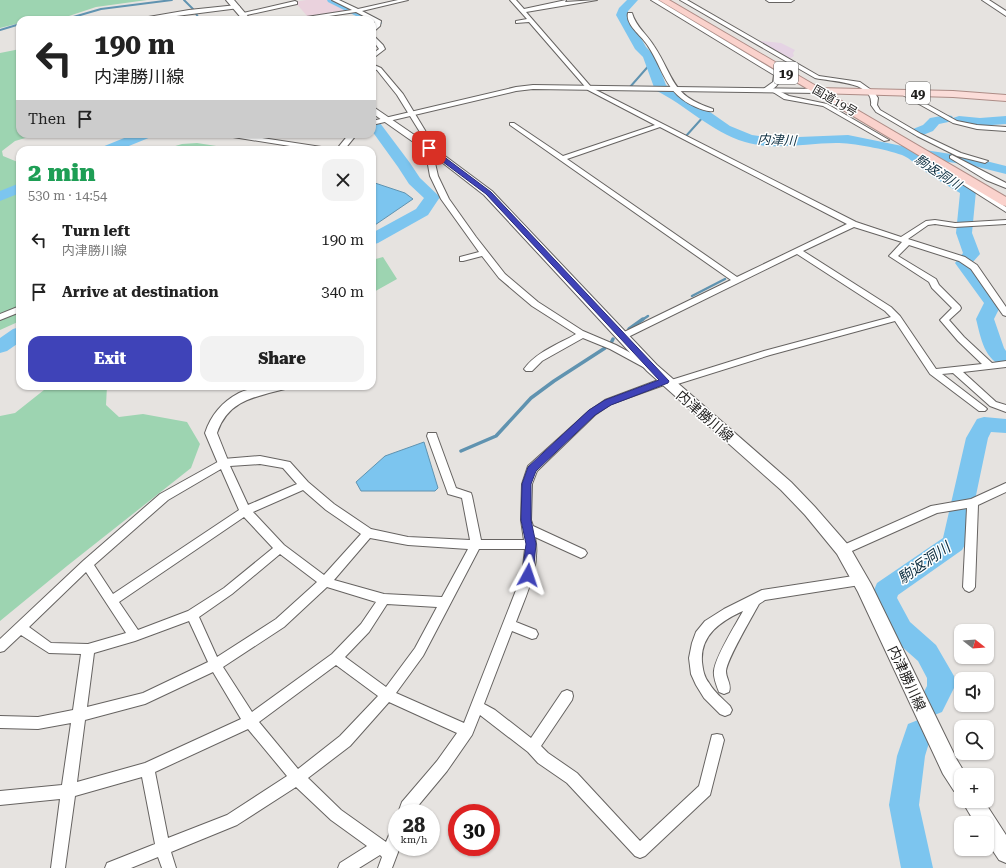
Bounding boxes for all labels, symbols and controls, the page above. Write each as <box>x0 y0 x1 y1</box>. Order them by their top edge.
text: 190 m <box>94 28 175 61</box>
icon: left <box>28 32 80 84</box>
road number: 19 <box>774 62 798 84</box>
text: 内津勝川線 <box>94 66 184 87</box>
road number: 49 <box>906 82 930 104</box>
street label: 国道19号 <box>810 83 860 119</box>
icon: arrive <box>74 108 96 130</box>
text: Then <box>28 110 66 128</box>
pin <box>412 131 446 165</box>
water label: 内津川 <box>757 132 799 148</box>
icon: arrive <box>418 137 440 159</box>
water label: 駒返洞川 <box>912 152 966 194</box>
text: 2 min <box>28 159 95 187</box>
button: close <box>322 159 364 201</box>
text: 530 m · 14:54 <box>28 188 107 203</box>
text: Turn left <box>62 222 130 240</box>
icon: left <box>28 229 50 251</box>
text: 190 m <box>321 231 364 249</box>
text: 内津勝川線 <box>62 243 127 258</box>
icon: arrive <box>28 281 50 303</box>
text: Arrive at destination <box>62 283 218 301</box>
text: 340 m <box>321 283 364 301</box>
button: Exit <box>28 336 192 382</box>
button: Share <box>200 336 364 382</box>
street label: 内津勝川線 <box>673 387 737 445</box>
water label: 駒返洞川 <box>894 537 955 588</box>
position arrow <box>507 554 549 596</box>
north arrow <box>954 624 994 664</box>
map controls <box>954 624 994 856</box>
street label: 内津勝川線 <box>885 643 929 713</box>
button: sound <box>954 672 994 712</box>
button: search <box>954 720 994 760</box>
button: + <box>954 768 994 808</box>
speed limit sign: 30 <box>448 804 500 856</box>
text: 28 <box>403 813 425 837</box>
button: − <box>954 816 994 856</box>
text: km/h <box>401 834 427 845</box>

